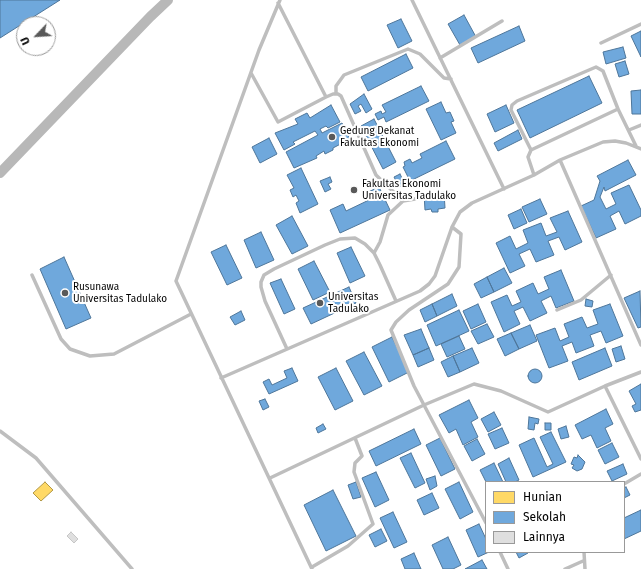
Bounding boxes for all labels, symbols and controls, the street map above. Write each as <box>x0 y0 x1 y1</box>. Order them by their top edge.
north arrow <box>16 16 56 56</box>
text: U <box>18 35 33 47</box>
place label: Gedung Dekanat Fakultas Ekonomi <box>340 125 419 148</box>
marker: Gedung Dekanat Fakultas Ekonomi <box>327 132 337 142</box>
place label: Fakultas Ekonomi Universitas Tadulako <box>362 178 456 202</box>
marker: Fakultas Ekonomi Universitas Tadulako <box>349 185 359 195</box>
place label: Rusunawa Universitas Tadulako <box>73 281 167 304</box>
marker: Rusunawa Universitas Tadulako <box>60 288 70 298</box>
place label: Universitas Tadulako <box>328 291 378 314</box>
marker: Universitas Tadulako <box>315 298 325 308</box>
legend <box>485 481 625 553</box>
text: Hunian <box>523 490 562 504</box>
text: Sekolah <box>523 510 566 524</box>
text: Lainnya <box>523 530 565 544</box>

